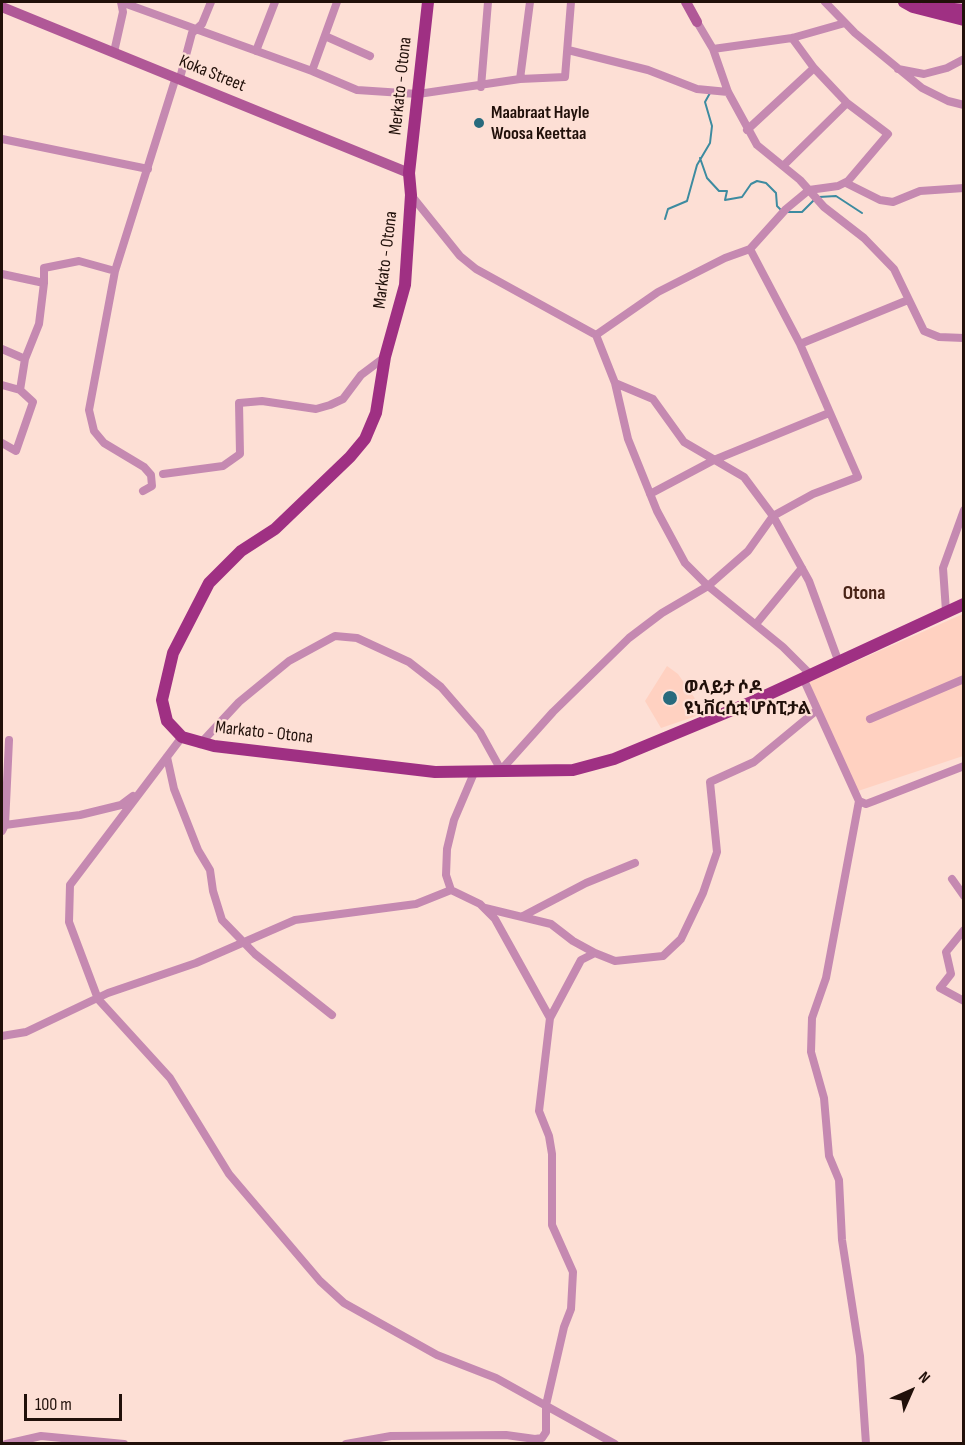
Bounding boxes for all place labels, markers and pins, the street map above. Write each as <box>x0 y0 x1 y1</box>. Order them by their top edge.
place label: Maabraat Hayle Woosa Keettaa <box>491 102 589 144</box>
marker: Maabraat Hayle Woosa Keettaa <box>472 116 486 130</box>
place label: ወላይታ ሶዶ ዩኒቨርሲቲ ሆስፒታል <box>684 677 811 720</box>
marker: ወላይታ ሶዶ ዩኒቨርሲቲ ሆስፒታል <box>661 689 679 707</box>

